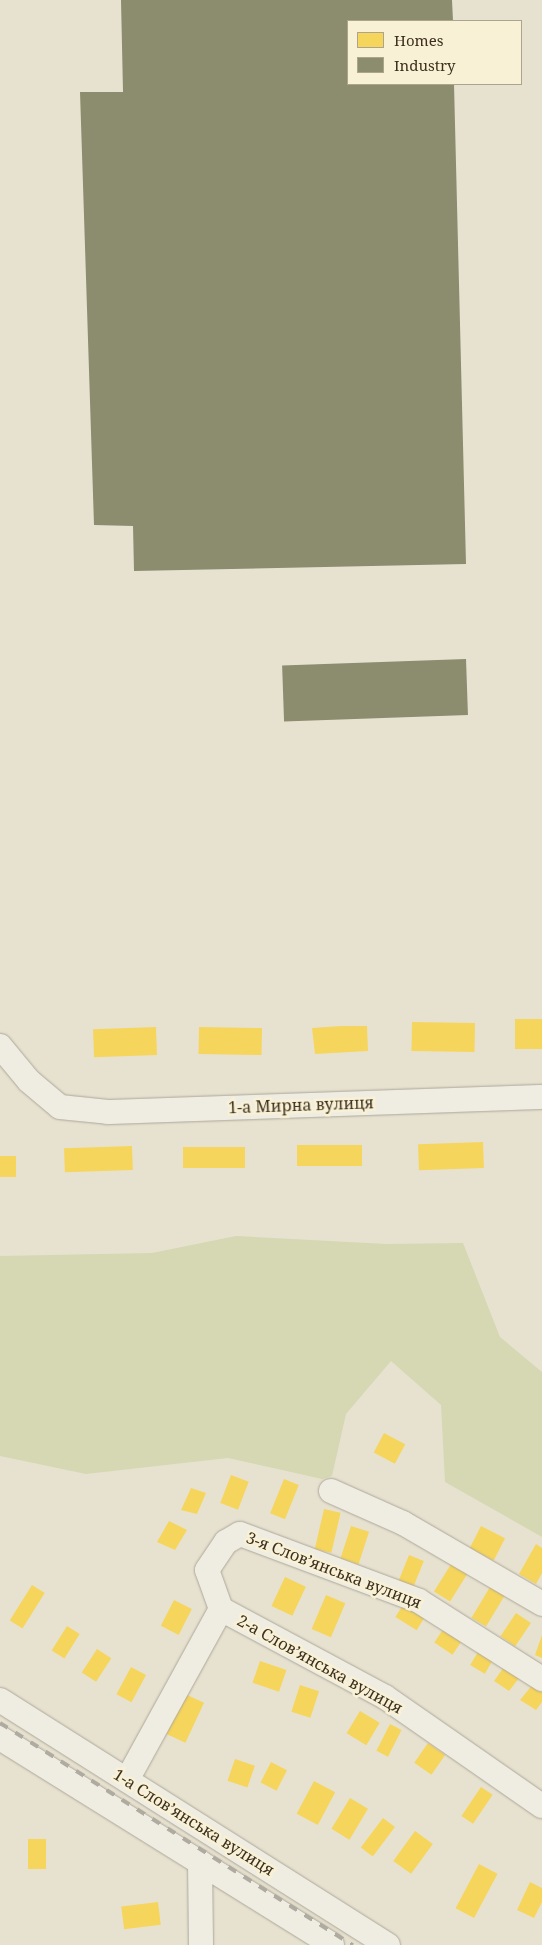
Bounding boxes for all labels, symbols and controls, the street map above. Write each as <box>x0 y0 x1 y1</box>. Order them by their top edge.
legend <box>347 20 522 85</box>
text: Homes <box>394 30 444 50</box>
text: Industry <box>394 55 456 75</box>
street label: 1-а Мирна вулиця <box>228 1093 374 1117</box>
street label: 3-я Слов’янська вулиця <box>244 1528 424 1612</box>
street label: 2-а Слов’янська вулиця <box>234 1610 406 1718</box>
street label: 1-а Слов’янська вулиця <box>110 1765 278 1879</box>

